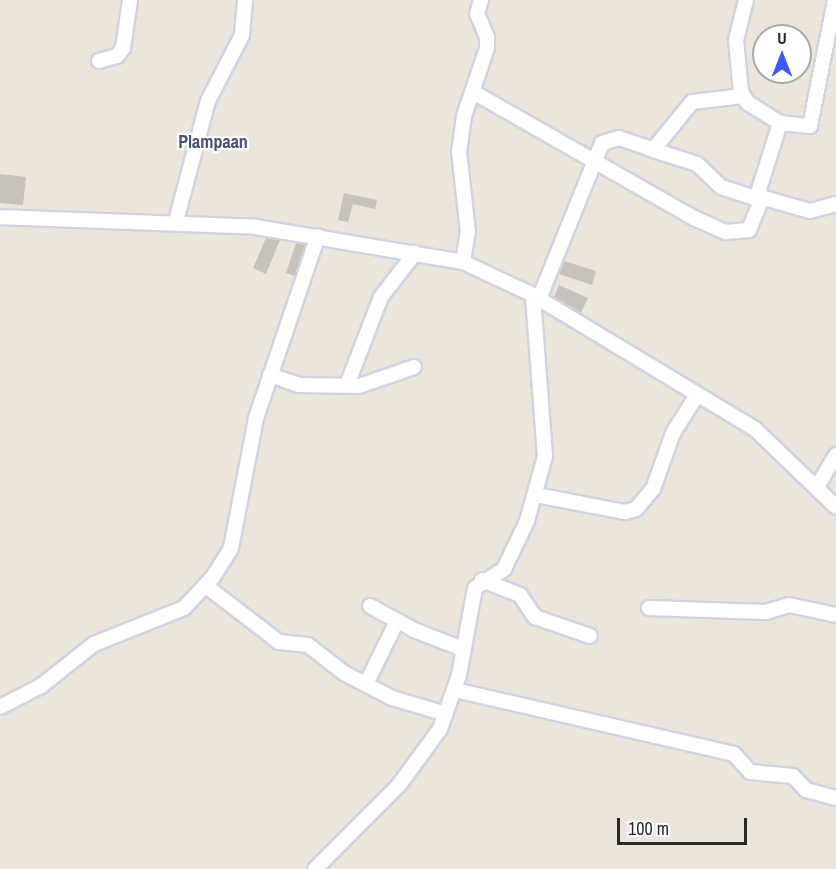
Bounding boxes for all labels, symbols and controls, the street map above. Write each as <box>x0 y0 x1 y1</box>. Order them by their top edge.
north arrow <box>752 24 812 84</box>
text: U <box>777 27 787 49</box>
district label: Plampaan <box>178 131 248 153</box>
scale bar <box>620 806 750 844</box>
text: 100 m <box>628 816 669 841</box>

